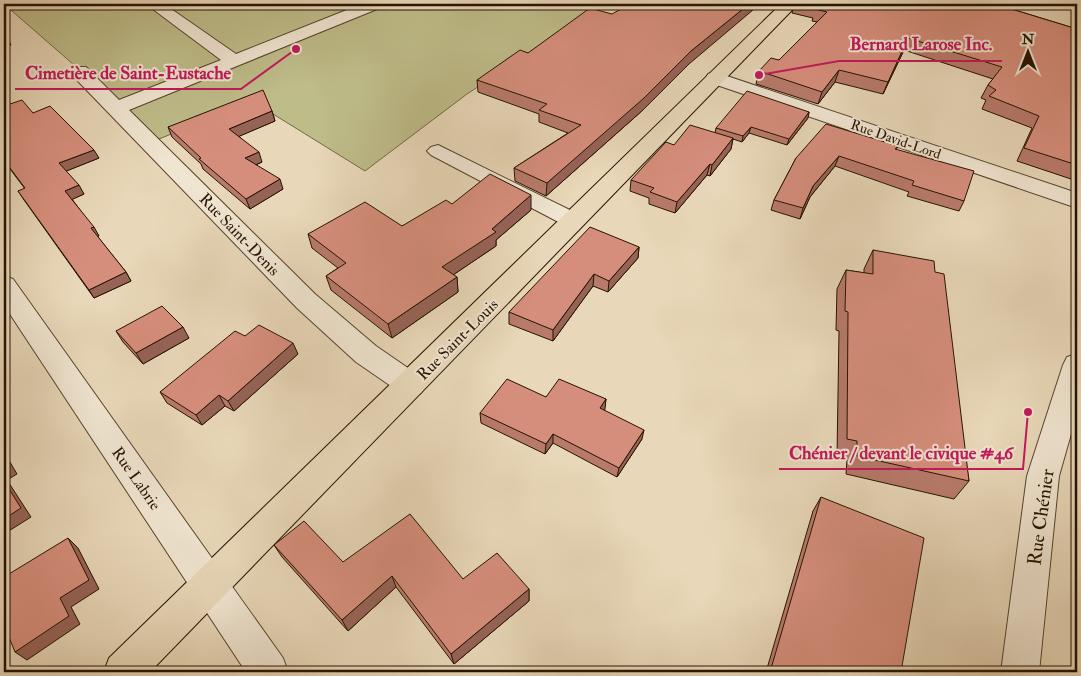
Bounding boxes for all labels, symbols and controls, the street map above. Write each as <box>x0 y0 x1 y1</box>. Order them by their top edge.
callout: Bernard Larose Inc. <box>839 28 1002 61</box>
north arrow <box>1004 28 1054 78</box>
text: N <box>1021 31 1035 48</box>
text: Bernard Larose Inc. <box>850 33 993 56</box>
callout: Cimetière de Saint-Eustache <box>15 56 241 89</box>
text: Cimetière de Saint-Eustache <box>25 62 232 85</box>
street label: Rue David-Lord <box>848 116 943 163</box>
street label: Rue Saint-Denis <box>195 189 284 280</box>
street label: Rue Saint-Louis <box>413 295 503 385</box>
callout: Chénier / devant le civique #46 <box>779 436 1023 469</box>
text: Chénier / devant le civique #46 <box>789 442 1015 465</box>
street label: Rue Labrie <box>107 443 165 514</box>
street label: Rue Chénier <box>1022 468 1060 567</box>

